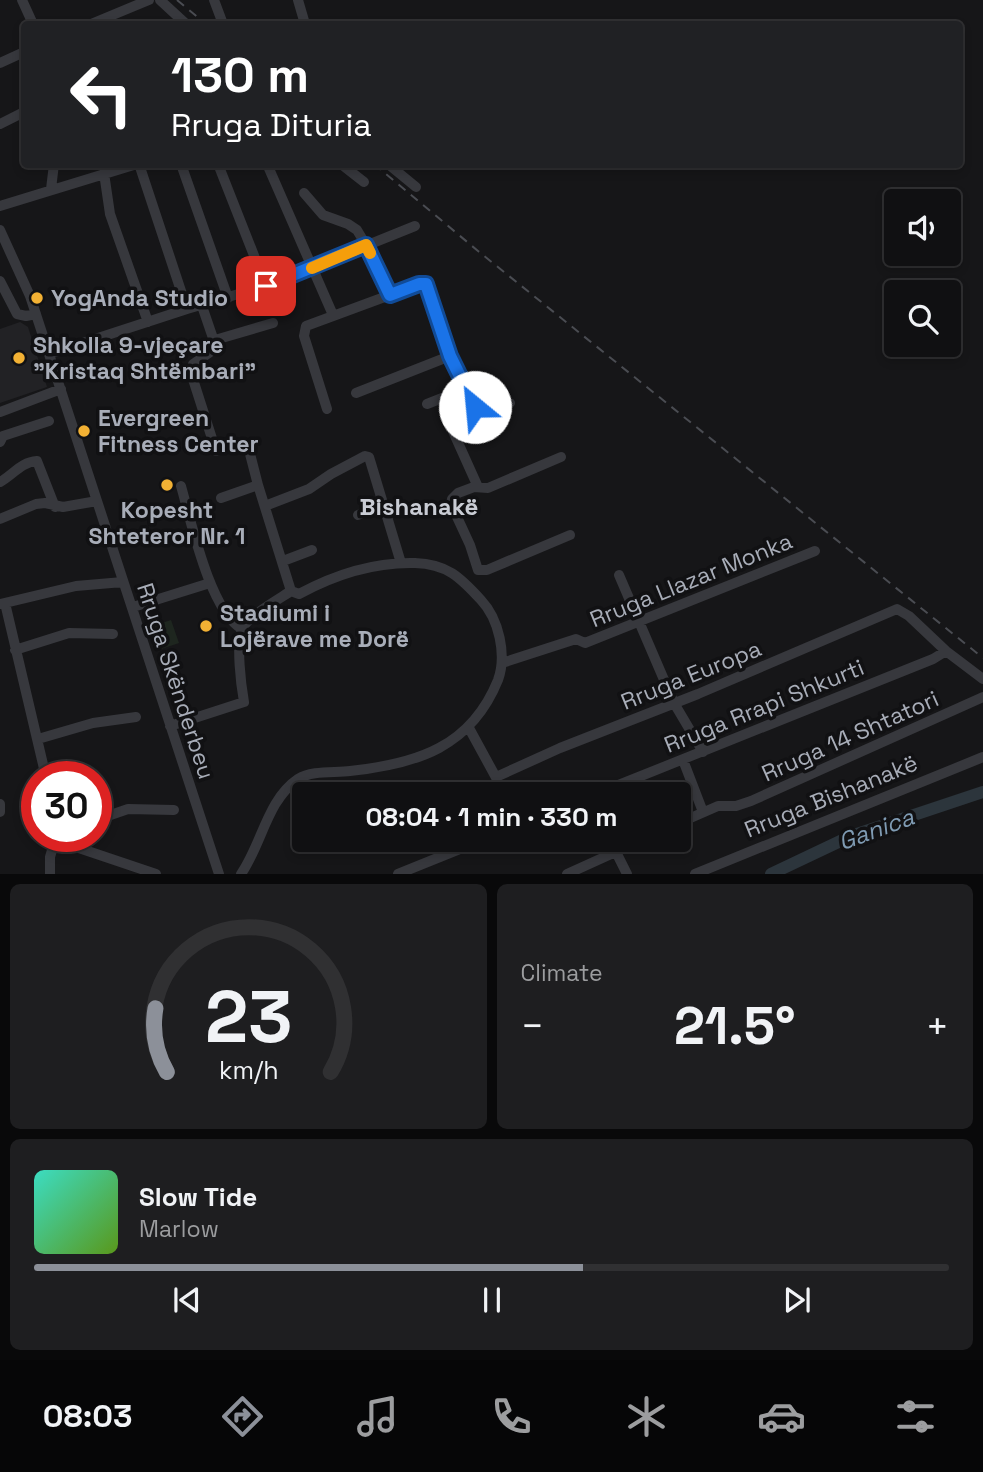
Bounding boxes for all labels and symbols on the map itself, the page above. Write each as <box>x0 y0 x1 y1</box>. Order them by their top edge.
pin <box>236 256 296 316</box>
place label: YogAnda Studio <box>51 283 228 313</box>
marker: YogAnda Studio <box>29 290 45 306</box>
place label: Shkolla 9-vjeçare "Kristaq Shtëmbari" <box>33 330 256 386</box>
marker: Shkolla 9-vjeçare "Kristaq Shtëmbari" <box>11 350 27 366</box>
position arrow <box>438 370 512 444</box>
place label: Evergreen Fitness Center <box>98 403 259 459</box>
marker: Evergreen Fitness Center <box>76 423 92 439</box>
marker: Kopesht Shteteror Nr. 1 <box>159 477 175 493</box>
district label: Bishanakë <box>360 491 478 522</box>
place label: Kopesht Shteteror Nr. 1 <box>89 495 245 551</box>
street label: Rruga Llazar Monka <box>585 526 797 634</box>
street label: Rruga Skënderbeu <box>130 579 222 783</box>
place label: Stadiumi i Lojërave me Dorë <box>220 598 409 654</box>
marker: Stadiumi i Lojërave me Dorë <box>198 618 214 634</box>
street label: Rruga Europa <box>616 633 766 717</box>
street label: Rruga Rrapi Shkurti <box>660 652 868 760</box>
street label: Rruga 14 Shtatori <box>757 684 943 788</box>
street label: Rruga Bishanakë <box>740 748 922 844</box>
speed limit sign: 30 <box>21 761 112 852</box>
water label: Ganica <box>834 801 918 857</box>

